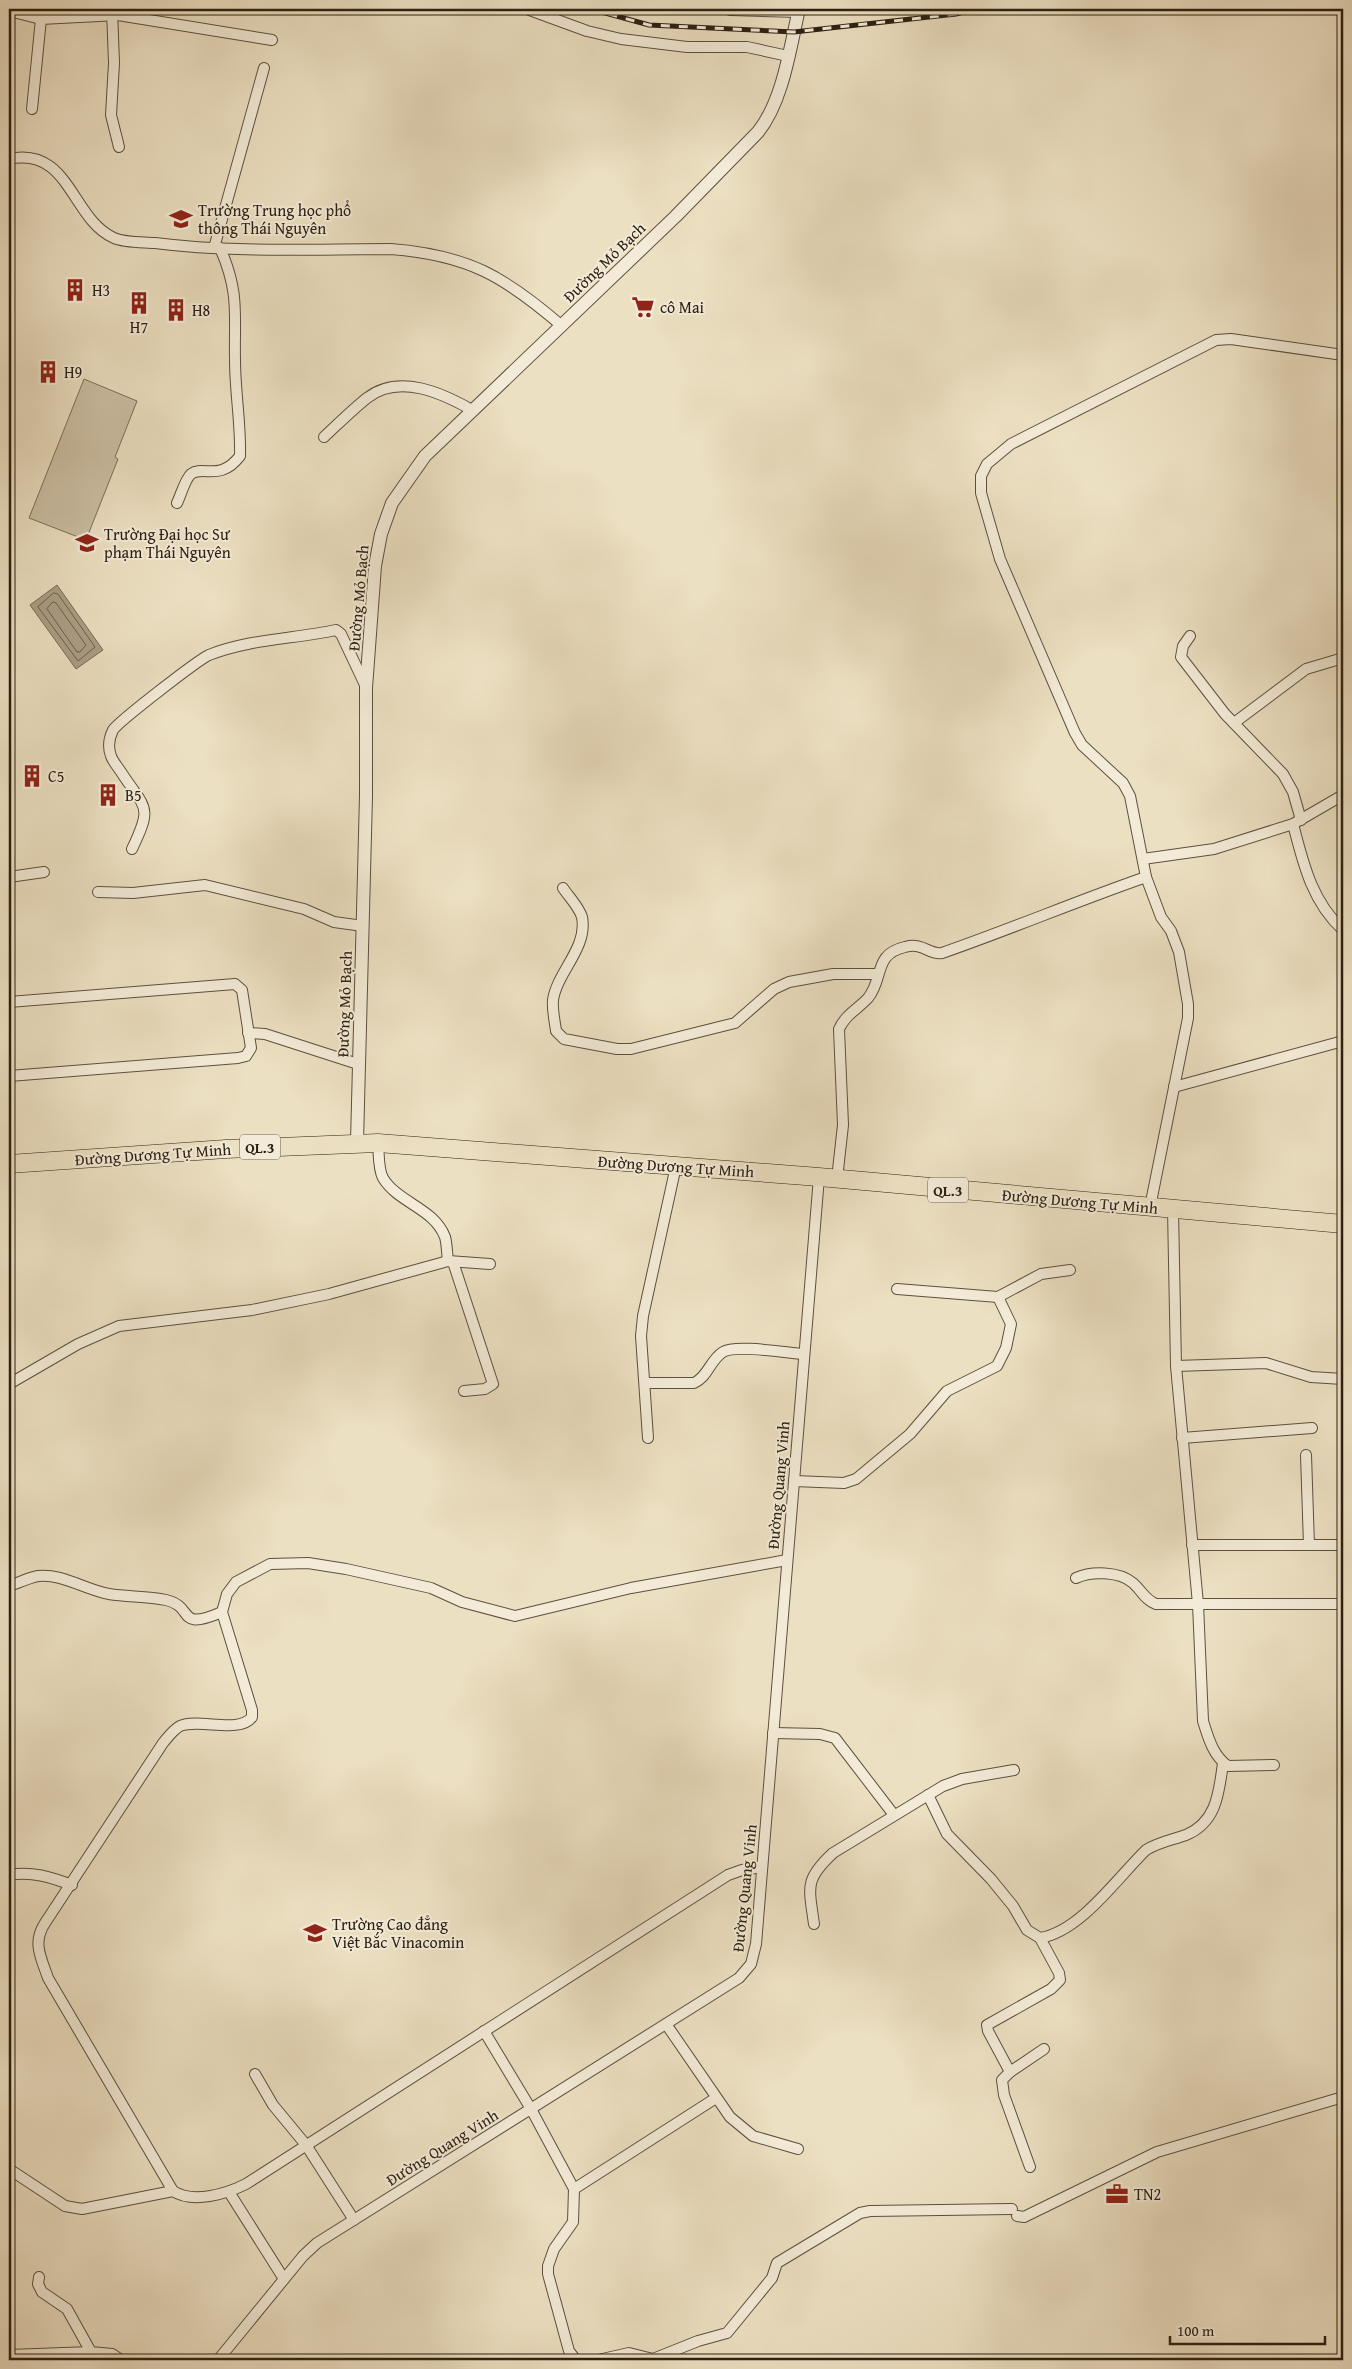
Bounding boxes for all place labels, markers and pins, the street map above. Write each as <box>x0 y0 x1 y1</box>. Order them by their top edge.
place label: Trường Trung học phổ thông Thái Nguyên <box>198 198 351 240</box>
school or university icon: Trường Trung học phổ thông Thái Nguyên <box>168 206 194 232</box>
building icon: H3 <box>62 277 88 303</box>
place label: H3 <box>92 278 110 302</box>
building icon: H7 <box>126 290 152 316</box>
supermarket icon: cô Mai <box>630 294 656 320</box>
place label: cô Mai <box>660 295 704 319</box>
building icon: H8 <box>163 297 189 323</box>
place label: H8 <box>192 298 211 322</box>
place label: H7 <box>130 315 148 339</box>
building icon: H9 <box>35 359 61 385</box>
place label: H9 <box>64 360 83 384</box>
place label: Trường Đại học Sư phạm Thái Nguyên <box>104 522 231 564</box>
school or university icon: Trường Đại học Sư phạm Thái Nguyên <box>74 530 100 556</box>
building icon: C5 <box>19 763 45 789</box>
place label: C5 <box>48 764 64 788</box>
building icon: B5 <box>95 782 121 808</box>
place label: B5 <box>125 783 142 807</box>
place label: Trường Cao đẳng Việt Bắc Vinacomin <box>332 1912 464 1954</box>
school or university icon: Trường Cao đẳng Việt Bắc Vinacomin <box>302 1920 328 1946</box>
office icon: TN2 <box>1104 2181 1130 2207</box>
place label: TN2 <box>1134 2182 1161 2206</box>

